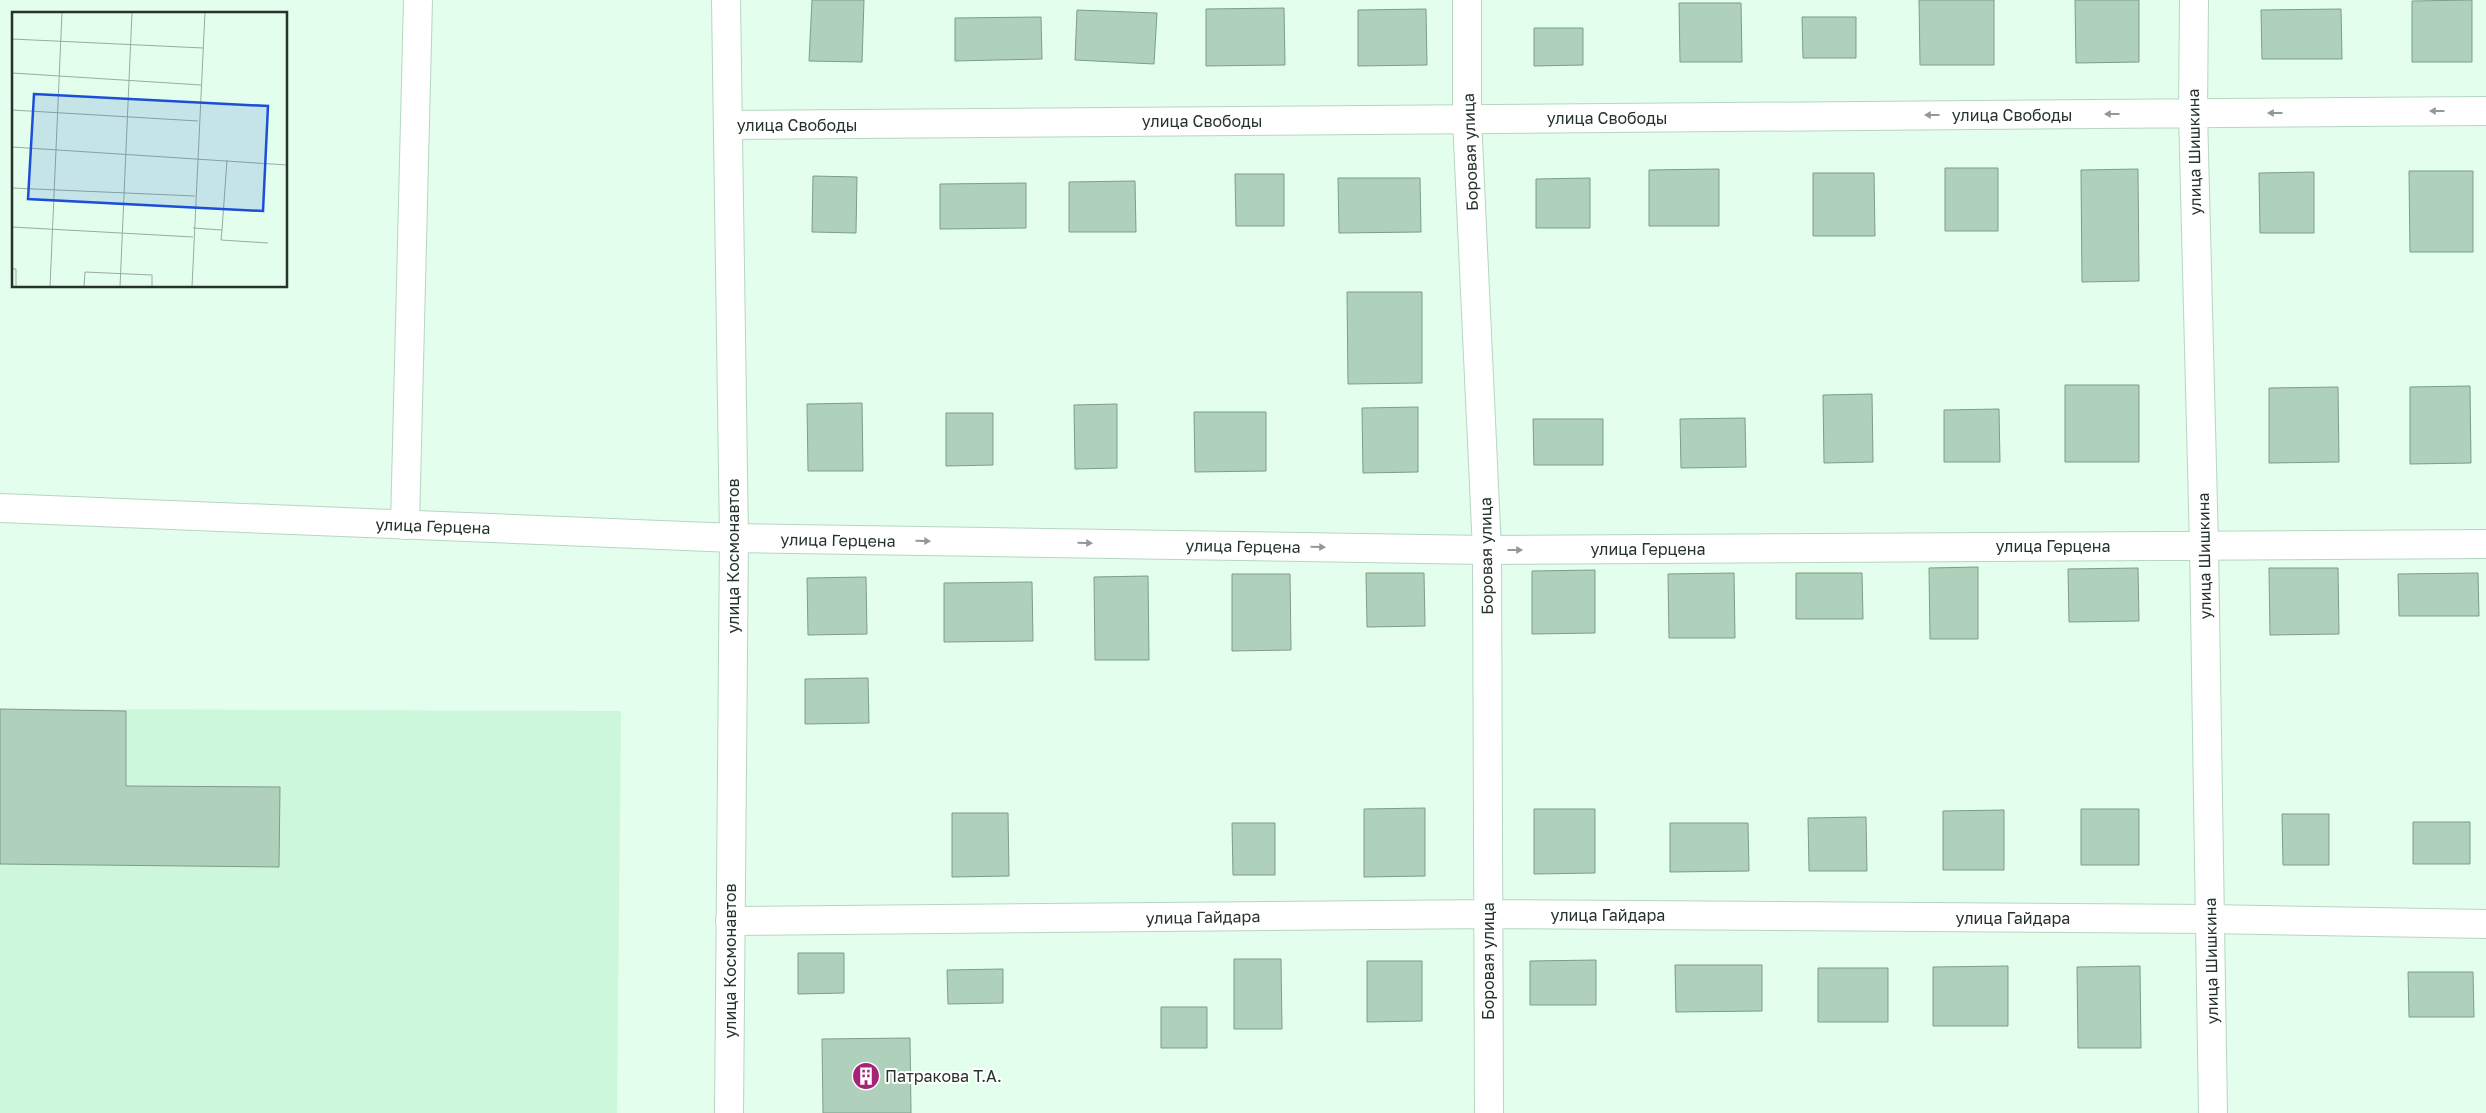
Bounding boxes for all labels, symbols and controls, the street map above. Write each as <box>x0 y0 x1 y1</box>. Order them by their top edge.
inset map <box>12 12 288 288</box>
street label: улица Шишкина <box>2183 88 2205 216</box>
street label: Боровая улица <box>1458 93 1482 211</box>
street label: улица Свободы <box>1952 105 2072 125</box>
one-way arrow <box>2429 107 2445 115</box>
street label: улица Свободы <box>1547 108 1667 128</box>
one-way arrow <box>2267 109 2283 117</box>
one-way arrow <box>2104 110 2120 118</box>
street label: улица Свободы <box>1142 111 1262 131</box>
one-way arrow <box>1924 111 1940 119</box>
street label: улица Свободы <box>737 115 857 135</box>
street label: улица Космонавтов <box>723 478 743 634</box>
street label: улица Шишкина <box>2193 492 2215 620</box>
street label: Боровая улица <box>1475 497 1497 615</box>
street label: улица Герцена <box>375 514 491 538</box>
street label: улица Герцена <box>780 529 896 551</box>
street label: улица Герцена <box>1185 535 1301 557</box>
street label: улица Герцена <box>1995 536 2111 556</box>
one-way arrow <box>915 537 931 545</box>
street label: улица Герцена <box>1590 539 1706 559</box>
one-way arrow <box>1077 540 1093 548</box>
one-way arrow <box>1310 543 1326 551</box>
one-way arrow <box>1507 546 1523 554</box>
street label: улица Космонавтов <box>720 883 740 1039</box>
street label: улица Шишкина <box>2200 897 2222 1025</box>
street label: Боровая улица <box>1478 902 1498 1020</box>
street label: улица Гайдара <box>1551 905 1665 925</box>
street label: улица Гайдара <box>1145 906 1261 928</box>
street label: улица Гайдара <box>1956 908 2070 928</box>
building icon: Патракова Т.А. <box>851 1061 881 1091</box>
place label: Патракова Т.А. <box>885 1066 1002 1086</box>

